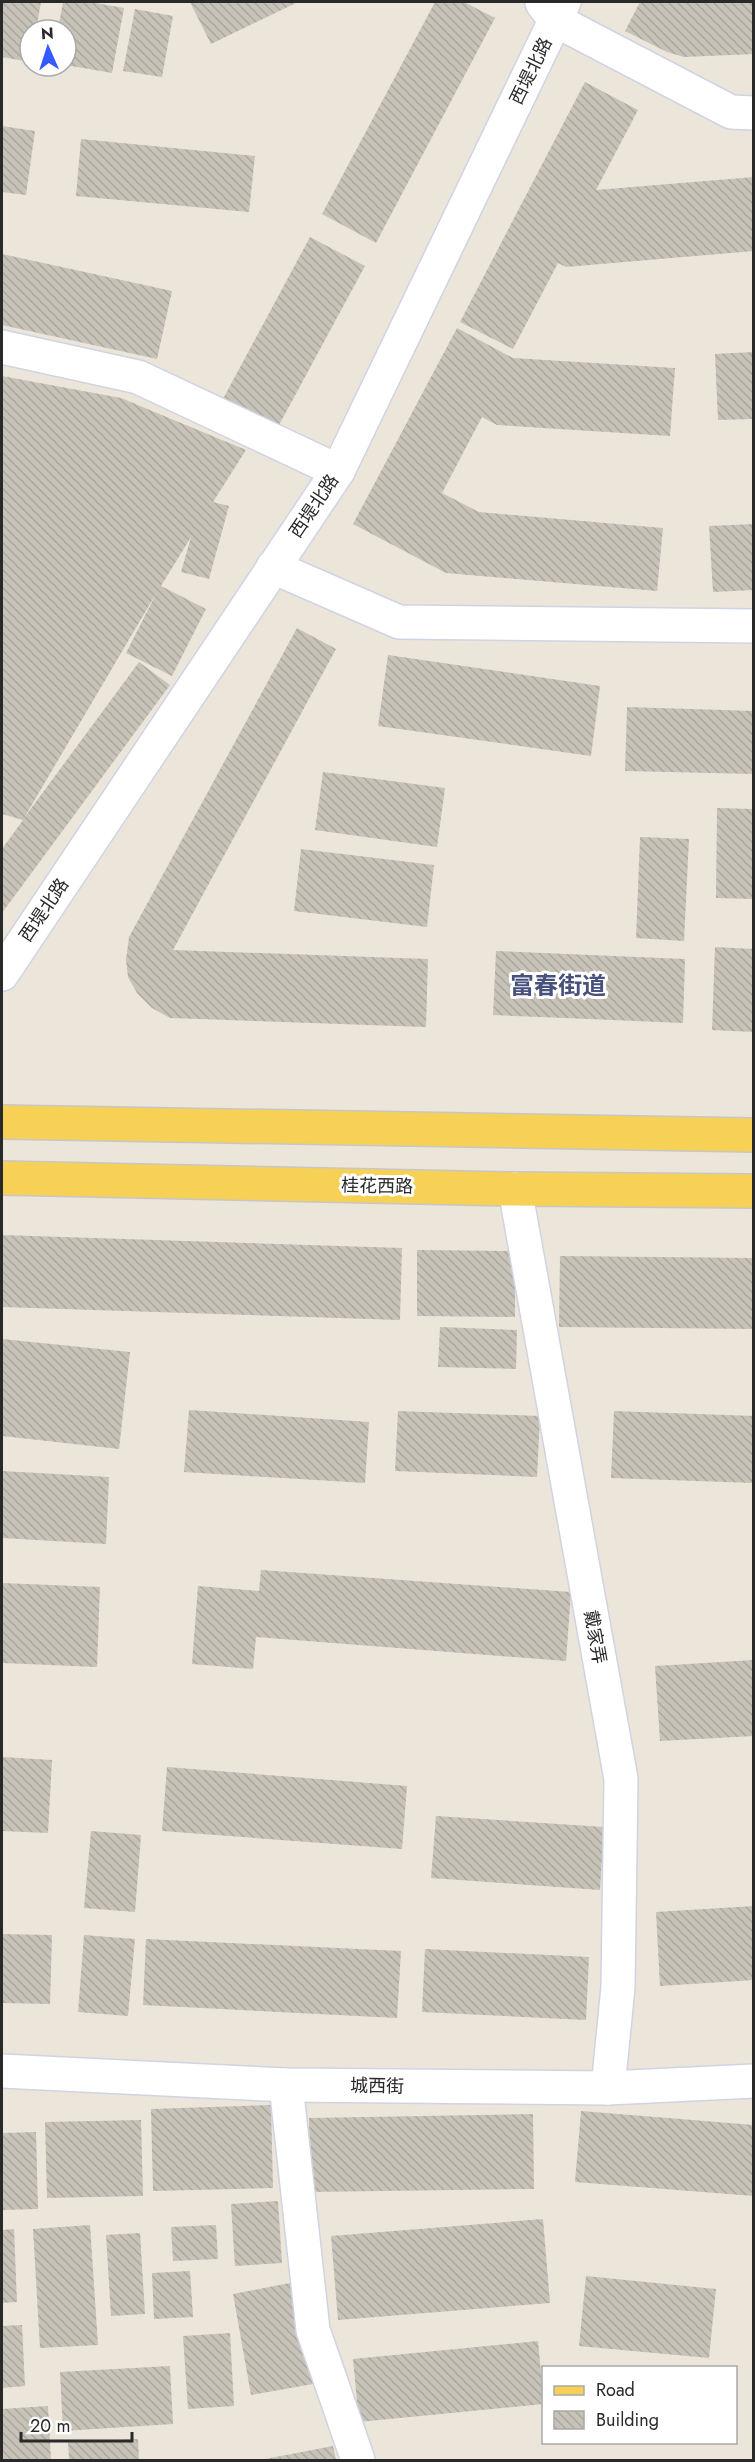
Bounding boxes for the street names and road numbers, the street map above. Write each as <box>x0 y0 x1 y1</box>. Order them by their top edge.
street label: 西堤北路 <box>504 33 558 109</box>
street label: 西堤北路 <box>283 469 345 543</box>
street label: 西堤北路 <box>13 873 75 947</box>
street label: 桂花西路 <box>341 1172 413 1200</box>
street label: 戴家弄 <box>578 1608 612 1666</box>
street label: 城西街 <box>350 2073 404 2099</box>

